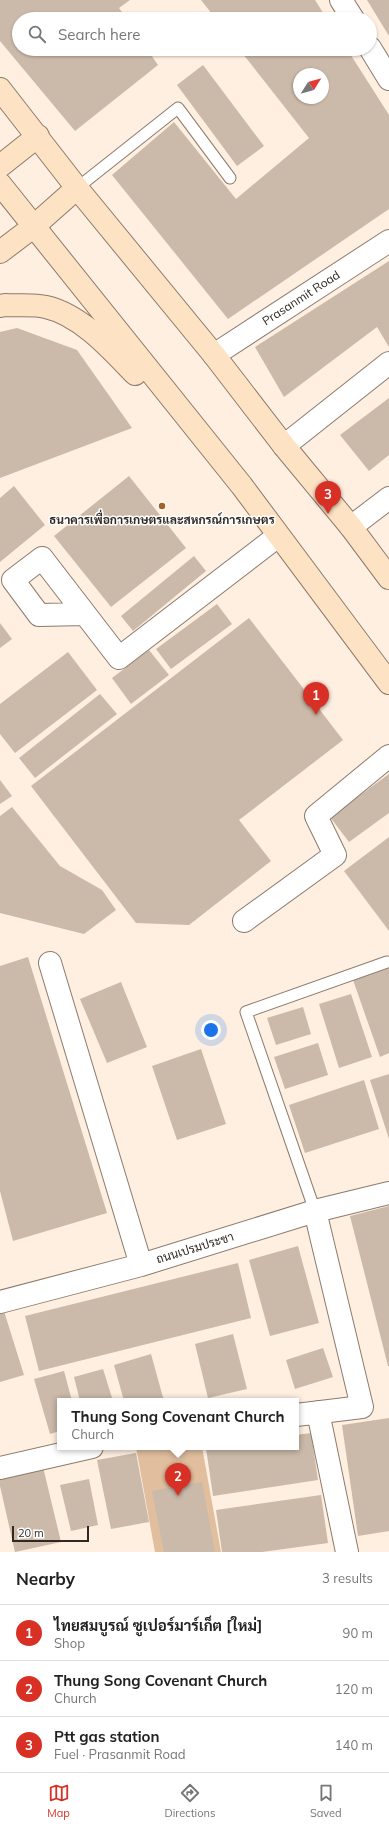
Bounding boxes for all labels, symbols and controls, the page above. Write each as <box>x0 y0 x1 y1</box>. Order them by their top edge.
search box <box>12 12 377 56</box>
icon: search <box>26 23 48 45</box>
text: Search here <box>58 25 140 44</box>
north arrow <box>293 68 329 104</box>
street label: Prasanmit Road <box>259 267 342 328</box>
pin: 3 <box>315 481 341 514</box>
marker: ธนาคารเพื่อการเกษตรและสหกรณ์การเกษตร <box>157 501 167 511</box>
place label: ธนาคารเพื่อการเกษตรและสหกรณ์การเกษตร <box>49 509 275 527</box>
pin: 1 <box>303 682 329 715</box>
your location <box>201 1020 221 1040</box>
street label: ถนนเปรมประชา <box>154 1229 235 1266</box>
popup <box>57 1398 299 1450</box>
text: Thung Song Covenant Church <box>71 1407 285 1426</box>
text: Church <box>71 1426 114 1442</box>
pin: 2 <box>165 1463 191 1496</box>
scale bar <box>12 1524 89 1543</box>
text: 20 m <box>18 1526 44 1540</box>
text: Nearby <box>16 1568 75 1589</box>
text: 3 results <box>322 1570 373 1586</box>
text: ไทยสมบูรณ์ ซูเปอร์มาร์เก็ต [ใหม่] <box>54 1616 262 1635</box>
text: 1 <box>25 1625 33 1641</box>
text: 90 m <box>343 1625 373 1641</box>
text: Shop <box>54 1635 85 1651</box>
text: Thung Song Covenant Church <box>54 1671 267 1690</box>
text: 2 <box>25 1681 33 1697</box>
text: 120 m <box>335 1681 373 1697</box>
text: Church <box>54 1690 97 1706</box>
text: Ptt gas station <box>54 1727 159 1746</box>
text: 3 <box>25 1737 33 1753</box>
text: 140 m <box>335 1737 373 1753</box>
text: Fuel · Prasanmit Road <box>54 1746 186 1762</box>
tab: Map <box>47 1782 70 1820</box>
tab: Directions <box>165 1782 215 1820</box>
tab: Saved <box>310 1782 342 1820</box>

